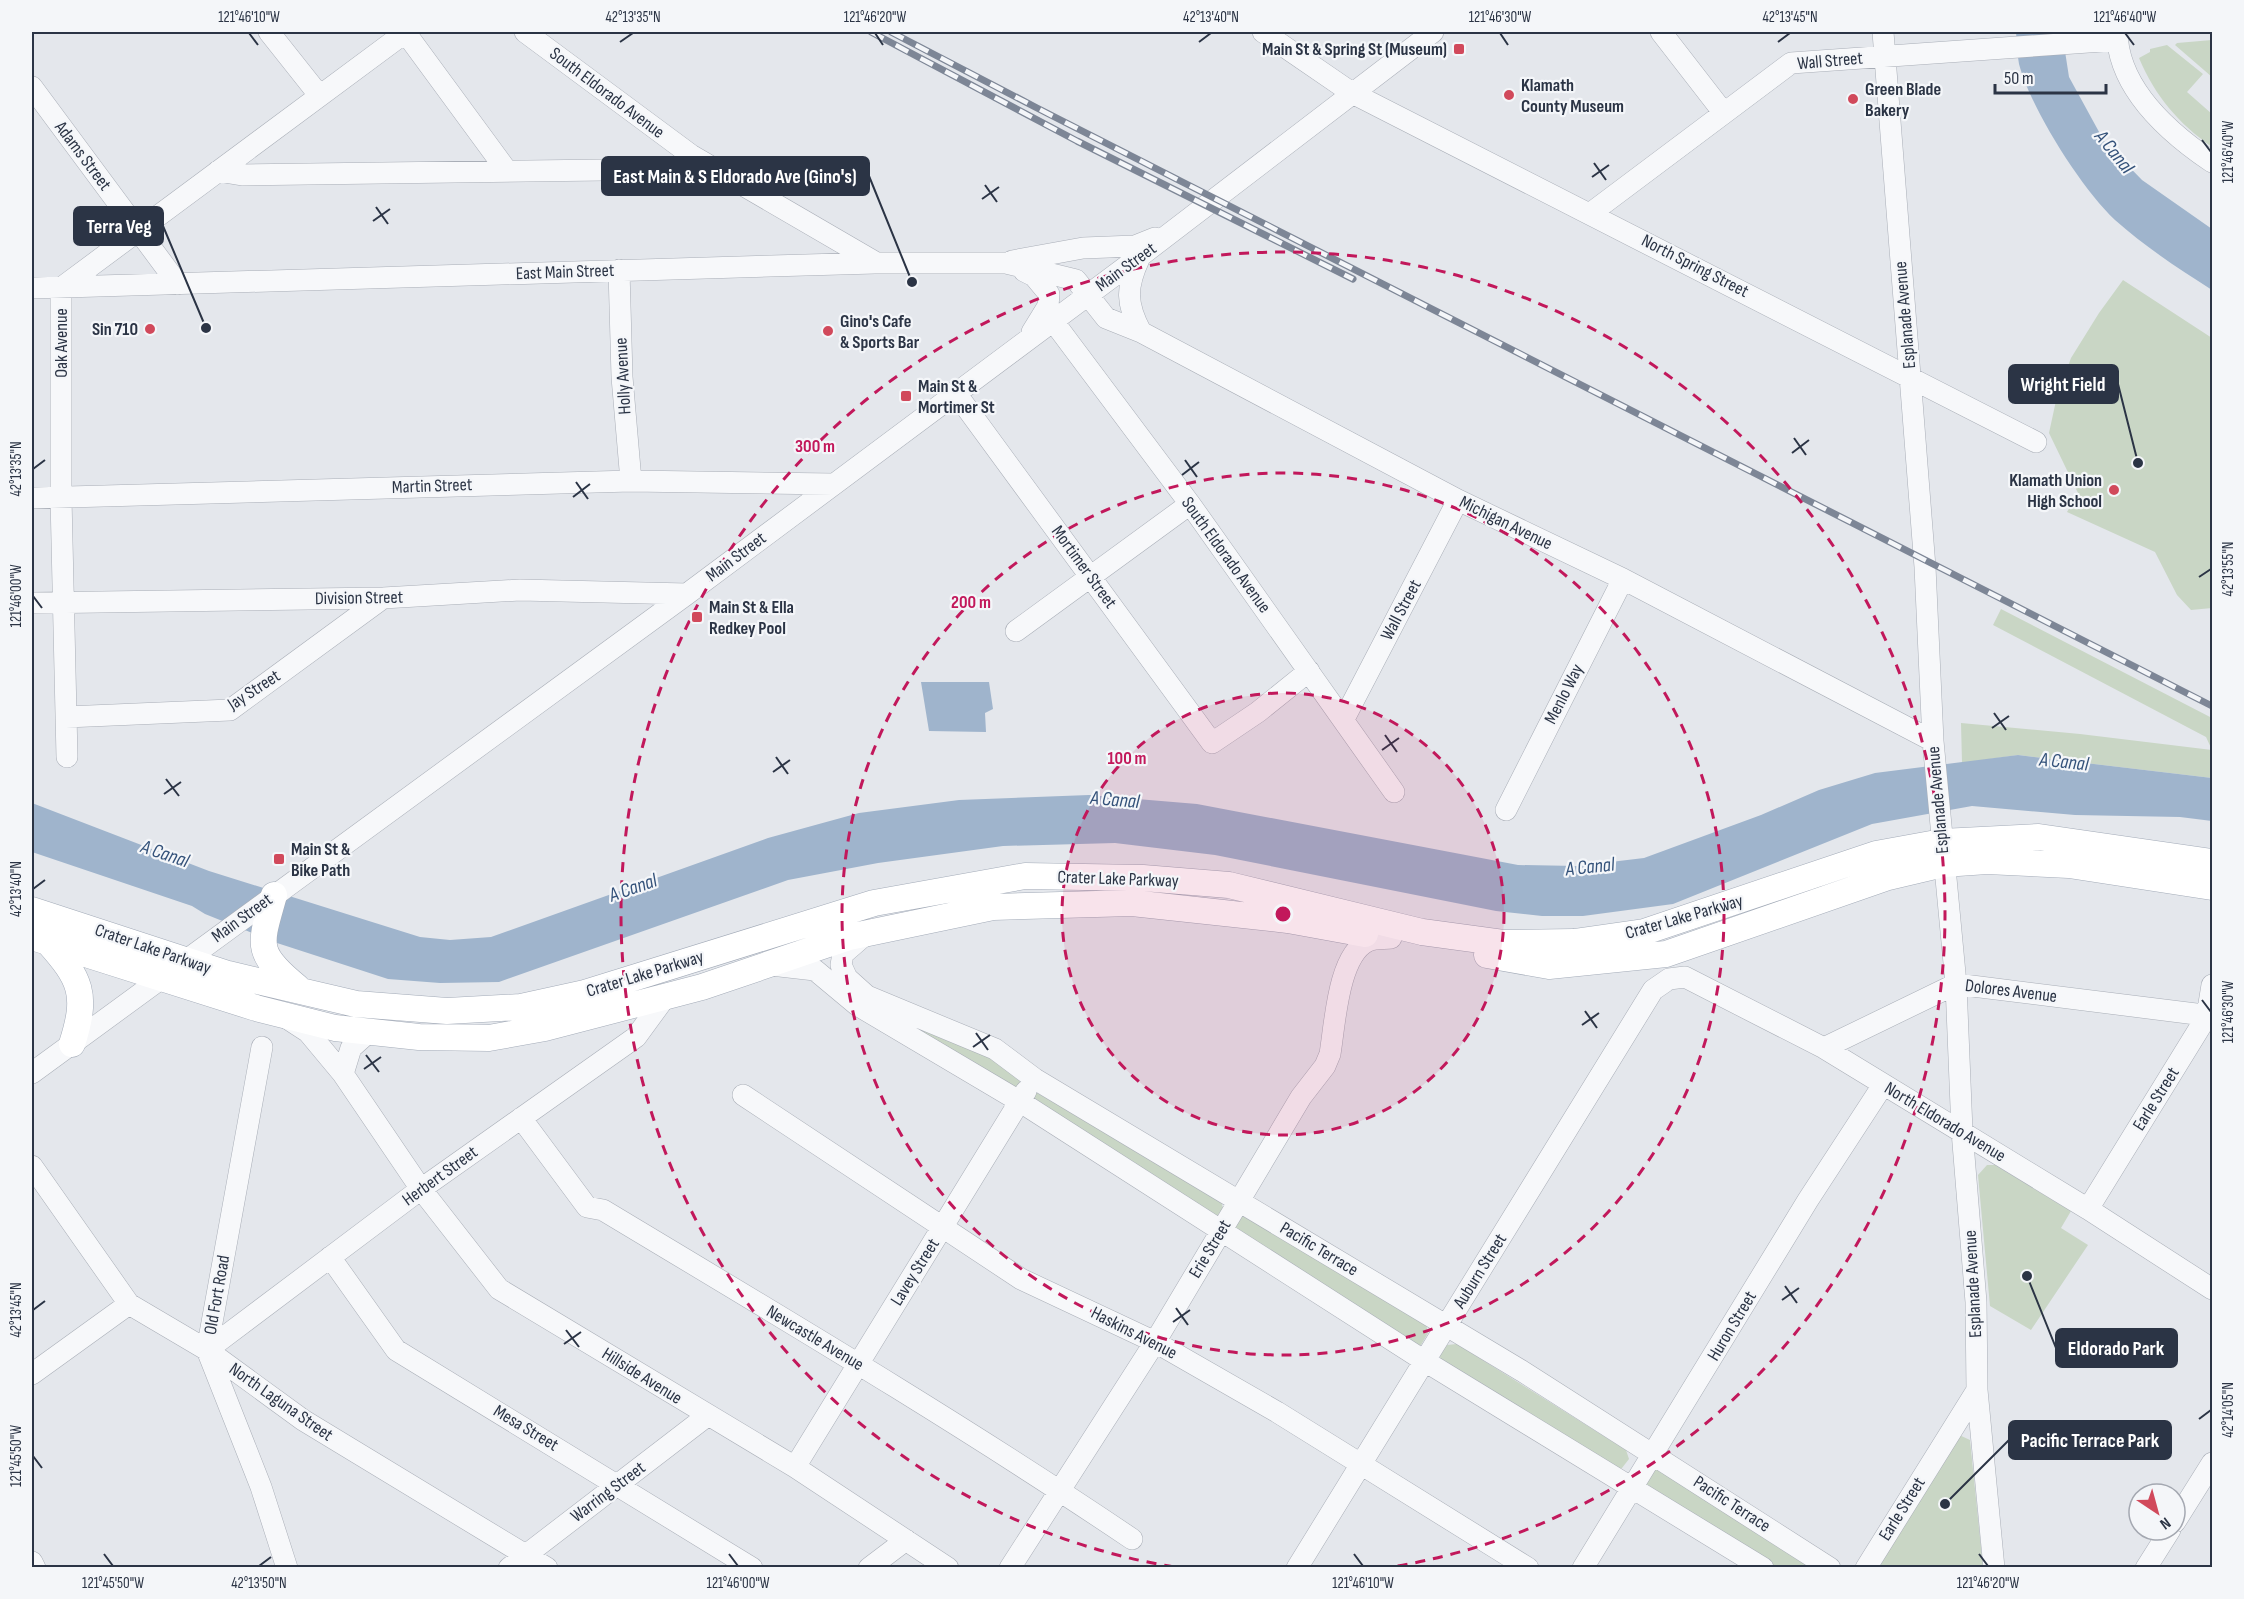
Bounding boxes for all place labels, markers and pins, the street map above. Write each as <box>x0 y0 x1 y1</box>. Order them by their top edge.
place label: Main St & Spring St (Museum) <box>1262 39 1447 60</box>
marker: Main St & Spring St (Museum) <box>1452 42 1466 56</box>
place label: Klamath County Museum <box>1521 75 1624 117</box>
place label: Green Blade Bakery <box>1865 79 1941 121</box>
marker: Klamath County Museum <box>1502 88 1516 102</box>
marker: Green Blade Bakery <box>1846 92 1860 106</box>
callout: East Main & S Eldorado Ave (Gino's) <box>602 157 869 195</box>
callout: Terra Veg <box>74 207 163 245</box>
place label: Gino's Cafe & Sports Bar <box>840 311 920 353</box>
place label: Sin 710 <box>92 319 138 340</box>
marker: Sin 710 <box>143 322 157 336</box>
marker: Gino's Cafe & Sports Bar <box>821 324 835 338</box>
callout: Wright Field <box>2009 365 2118 403</box>
place label: Main St & Mortimer St <box>918 376 995 418</box>
marker: Main St & Mortimer St <box>899 389 913 403</box>
place label: Klamath Union High School <box>2009 470 2102 512</box>
marker: Klamath Union High School <box>2107 483 2121 497</box>
place label: Main St & Ella Redkey Pool <box>709 597 794 639</box>
marker: Main St & Ella Redkey Pool <box>690 610 704 624</box>
place label: Main St & Bike Path <box>291 839 351 881</box>
marker: Main St & Bike Path <box>272 852 286 866</box>
centre of rings <box>1273 904 1293 924</box>
callout: Eldorado Park <box>2056 1329 2177 1367</box>
callout: Pacific Terrace Park <box>2009 1421 2171 1459</box>

